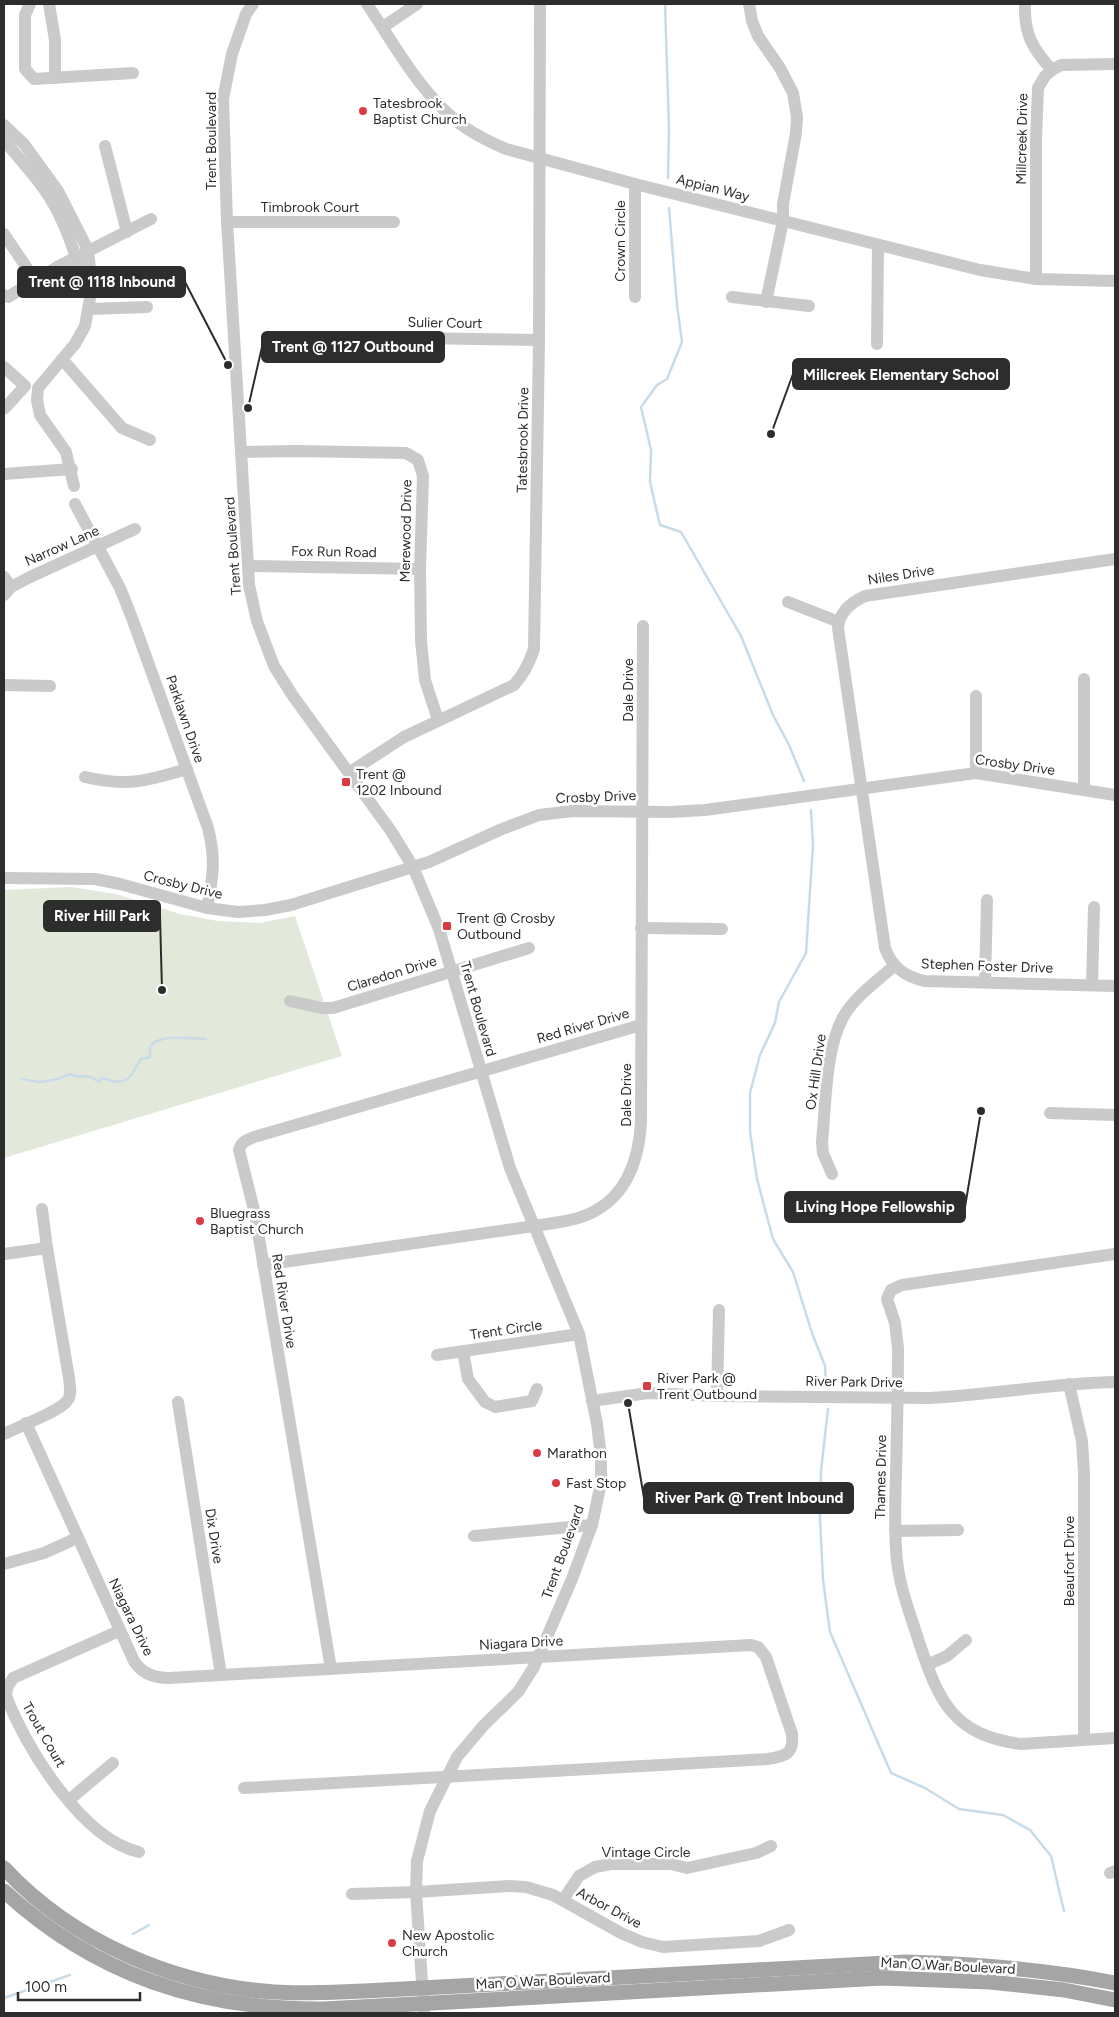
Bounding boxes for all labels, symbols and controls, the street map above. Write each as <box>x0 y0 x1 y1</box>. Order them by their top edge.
street label: Trent Boulevard <box>203 92 220 190</box>
street label: Millcreek Drive <box>1013 93 1031 185</box>
place label: Tatesbrook Baptist Church <box>373 95 467 128</box>
marker: Tatesbrook Baptist Church <box>357 105 369 117</box>
street label: Appian Way <box>675 171 752 205</box>
street label: Timbrook Court <box>261 199 359 216</box>
street label: Crown Circle <box>612 200 629 282</box>
callout: Trent @ 1118 Inbound <box>18 267 185 297</box>
text: Trent @ 1118 Inbound <box>29 273 176 291</box>
street label: Sulier Court <box>408 314 482 332</box>
callout: Trent @ 1127 Outbound <box>262 332 444 362</box>
text: Trent @ 1127 Outbound <box>272 338 434 356</box>
callout: Millcreek Elementary School <box>793 359 1009 389</box>
text: Millcreek Elementary School <box>803 366 999 384</box>
street label: Tatesbrook Drive <box>514 387 532 493</box>
street label: Merewood Drive <box>397 479 415 583</box>
street label: Trent Boulevard <box>221 496 245 596</box>
street label: Narrow Lane <box>22 522 102 570</box>
street label: Fox Run Road <box>291 543 377 561</box>
street label: Niles Drive <box>866 561 936 589</box>
street label: Dale Drive <box>620 658 637 722</box>
street label: Parklawn Drive <box>162 673 208 765</box>
street label: Crosby Drive <box>974 751 1056 779</box>
place label: Trent @ 1202 Inbound <box>356 766 442 799</box>
marker: Trent @ 1202 Inbound <box>340 776 352 788</box>
street label: Crosby Drive <box>555 787 637 807</box>
street label: Crosby Drive <box>142 867 225 903</box>
callout: River Hill Park <box>44 901 160 931</box>
text: River Hill Park <box>54 907 150 925</box>
place label: Trent @ Crosby Outbound <box>457 910 556 943</box>
marker: Trent @ Crosby Outbound <box>441 920 453 932</box>
street label: Claredon Drive <box>345 952 439 996</box>
street label: Stephen Foster Drive <box>921 955 1054 977</box>
street label: Trent Boulevard <box>456 959 500 1059</box>
street label: Red River Drive <box>535 1005 632 1047</box>
street label: Ox Hill Drive <box>802 1032 830 1111</box>
street label: Dale Drive <box>618 1063 635 1127</box>
callout: Living Hope Fellowship <box>785 1192 965 1222</box>
text: Living Hope Fellowship <box>795 1198 955 1216</box>
place label: Bluegrass Baptist Church <box>210 1205 304 1238</box>
marker: Bluegrass Baptist Church <box>194 1215 206 1227</box>
street label: Red River Drive <box>268 1253 300 1350</box>
street label: Trent Circle <box>469 1316 543 1343</box>
place label: River Park @ Trent Outbound <box>657 1370 757 1403</box>
street label: River Park Drive <box>805 1373 903 1391</box>
marker: River Park @ Trent Outbound <box>641 1380 653 1392</box>
street label: Thames Drive <box>872 1434 890 1519</box>
place label: Marathon <box>547 1445 607 1462</box>
marker: Marathon <box>531 1447 543 1459</box>
place label: Fast Stop <box>566 1475 626 1492</box>
marker: Fast Stop <box>550 1477 562 1489</box>
callout: River Park @ Trent Inbound <box>644 1483 853 1513</box>
text: River Park @ Trent Inbound <box>655 1489 843 1507</box>
street label: Trent Boulevard <box>538 1503 588 1601</box>
street label: Dix Drive <box>201 1507 227 1565</box>
street label: Beaufort Drive <box>1061 1516 1078 1606</box>
street label: Niagara Drive <box>105 1575 157 1659</box>
street label: Niagara Drive <box>478 1632 564 1654</box>
street label: Trout Court <box>19 1699 69 1771</box>
street label: Vintage Circle <box>602 1844 691 1861</box>
street label: Arbor Drive <box>574 1884 645 1932</box>
place label: New Apostolic Church <box>402 1927 495 1960</box>
marker: New Apostolic Church <box>386 1937 398 1949</box>
street label: Man O War Boulevard <box>880 1954 1016 1978</box>
street label: Man O War Boulevard <box>475 1969 611 1993</box>
scale bar <box>18 1970 140 2002</box>
text: 100 m <box>25 1978 67 1996</box>

